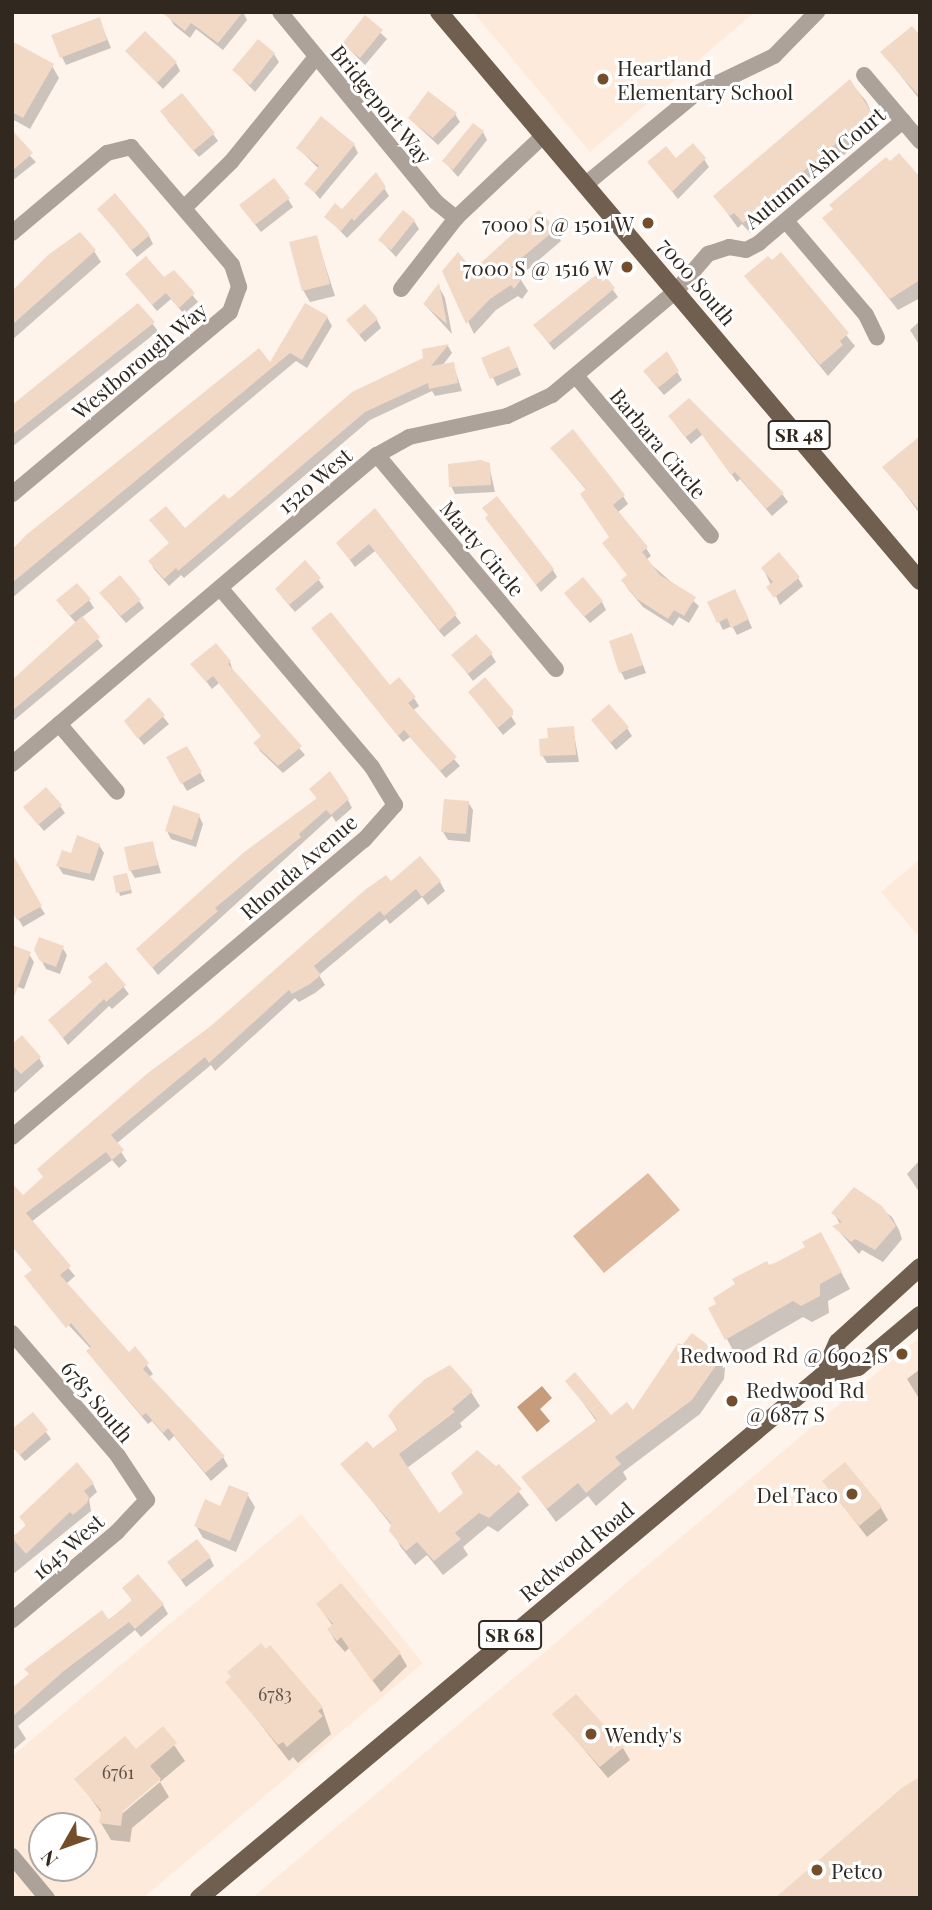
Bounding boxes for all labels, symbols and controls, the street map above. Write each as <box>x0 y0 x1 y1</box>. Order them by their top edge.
street label: Bridgeport Way <box>326 39 438 169</box>
place label: Heartland Elementary School <box>617 54 794 104</box>
marker: Heartland Elementary School <box>595 71 611 87</box>
street label: Autumn Ash Court <box>738 101 890 233</box>
place label: 7000 S @ 1501 W <box>481 210 634 236</box>
marker: 7000 S @ 1501 W <box>640 215 656 231</box>
street label: 7000 South <box>654 232 742 330</box>
place label: 7000 S @ 1516 W <box>462 254 613 280</box>
marker: 7000 S @ 1516 W <box>619 259 635 275</box>
street label: Westborough Way <box>66 296 212 424</box>
street label: Barbara Circle <box>606 383 712 503</box>
road number: SR 48 <box>766 420 832 450</box>
street label: 1520 West <box>272 442 356 518</box>
street label: Marty Circle <box>436 495 530 601</box>
street label: Rhonda Avenue <box>234 808 362 924</box>
place label: Redwood Rd @ 6902 S <box>680 1341 888 1367</box>
marker: Redwood Rd @ 6902 S <box>894 1346 910 1362</box>
street label: 6785 South <box>57 1355 139 1447</box>
place label: Redwood Rd @ 6877 S <box>746 1376 865 1426</box>
marker: Redwood Rd @ 6877 S <box>724 1393 740 1409</box>
place label: Del Taco <box>756 1481 838 1507</box>
marker: Del Taco <box>844 1486 860 1502</box>
street label: Redwood Road <box>514 1496 638 1606</box>
street label: 1645 West <box>26 1508 108 1584</box>
road number: SR 68 <box>477 1620 543 1651</box>
house number: 6783 <box>258 1683 292 1705</box>
place label: Wendy's <box>605 1721 682 1747</box>
marker: Wendy's <box>583 1726 599 1742</box>
house number: 6761 <box>102 1761 134 1783</box>
north arrow <box>28 1812 98 1882</box>
text: N <box>34 1846 63 1873</box>
place label: Petco <box>831 1857 883 1883</box>
marker: Petco <box>809 1862 825 1878</box>

